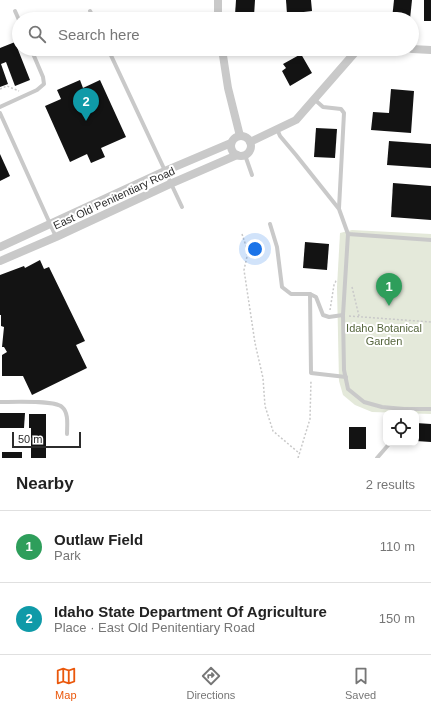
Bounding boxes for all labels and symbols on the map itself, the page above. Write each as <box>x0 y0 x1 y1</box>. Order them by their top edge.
pin: 2 <box>73 88 99 121</box>
street label: East Old Penitentiary Road <box>51 165 177 231</box>
your location <box>245 239 265 259</box>
pin: 1 <box>376 273 402 306</box>
park label: Idaho Botanical Garden <box>346 322 422 347</box>
scale bar <box>12 430 81 449</box>

